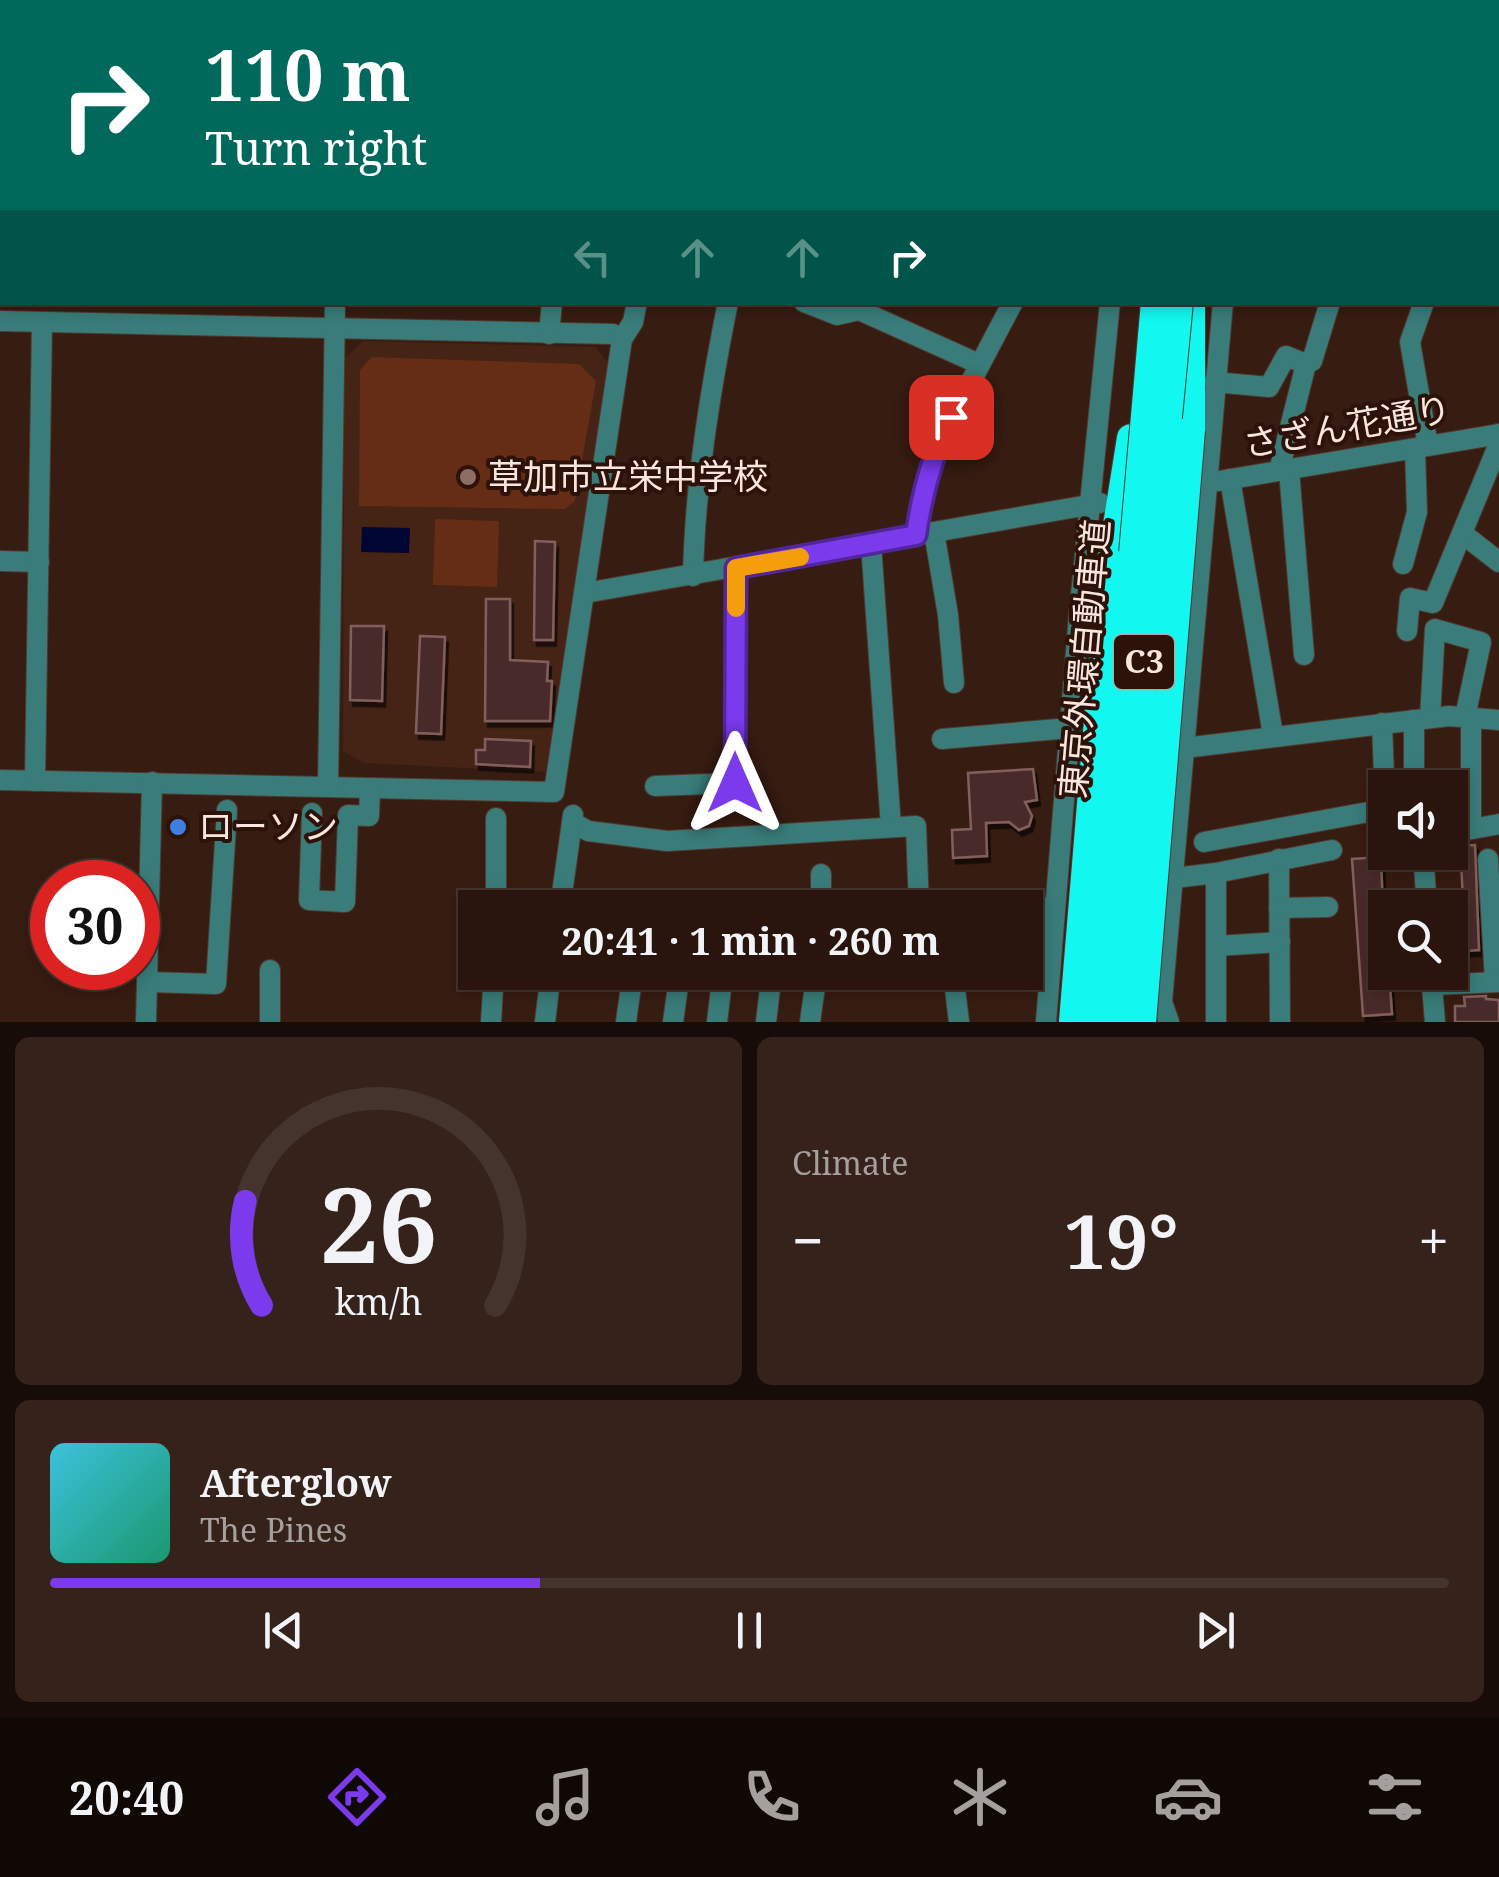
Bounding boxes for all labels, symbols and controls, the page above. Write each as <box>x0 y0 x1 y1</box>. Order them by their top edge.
text: 110 m <box>205 26 411 122</box>
icon: right <box>40 40 170 170</box>
text: Turn right <box>205 117 427 178</box>
icon: left <box>565 230 620 285</box>
icon: ahead <box>670 230 725 285</box>
icon: ahead <box>775 230 830 285</box>
icon: right <box>880 230 935 285</box>
pin <box>909 375 994 460</box>
street label: さざん花通り <box>1239 384 1454 467</box>
icon: arrive <box>924 390 979 445</box>
place label: 草加市立栄中学校 <box>488 452 768 499</box>
marker: 草加市立栄中学校 <box>457 466 479 488</box>
street label: 東京外環自動車道 <box>1048 517 1119 800</box>
road number: C3 <box>1114 635 1174 689</box>
position arrow <box>683 731 787 835</box>
map controls <box>1368 770 1468 990</box>
button: sound <box>1368 770 1468 870</box>
place label: ローソン <box>198 802 338 849</box>
marker: ローソン <box>167 816 189 838</box>
speed limit sign: 30 <box>30 860 160 990</box>
button: search <box>1368 890 1468 990</box>
text: 20:41 · 1 min · 260 m <box>561 914 940 966</box>
text: Climate <box>792 1141 908 1184</box>
text: 26 <box>320 1152 437 1293</box>
text: 19° <box>1064 1189 1178 1291</box>
text: − <box>792 1202 824 1277</box>
text: + <box>1418 1202 1449 1277</box>
text: km/h <box>335 1277 422 1325</box>
text: Afterglow <box>200 1456 392 1508</box>
text: The Pines <box>200 1508 347 1551</box>
icon: previous <box>256 1603 311 1658</box>
icon: pause <box>722 1603 777 1658</box>
icon: next <box>1188 1603 1243 1658</box>
icon: directions <box>322 1762 392 1832</box>
icon: music <box>530 1762 600 1832</box>
icon: phone <box>737 1762 807 1832</box>
icon: climate <box>945 1762 1015 1832</box>
icon: car <box>1153 1762 1223 1832</box>
icon: filters <box>1360 1762 1430 1832</box>
text: 20:40 <box>69 1767 184 1828</box>

